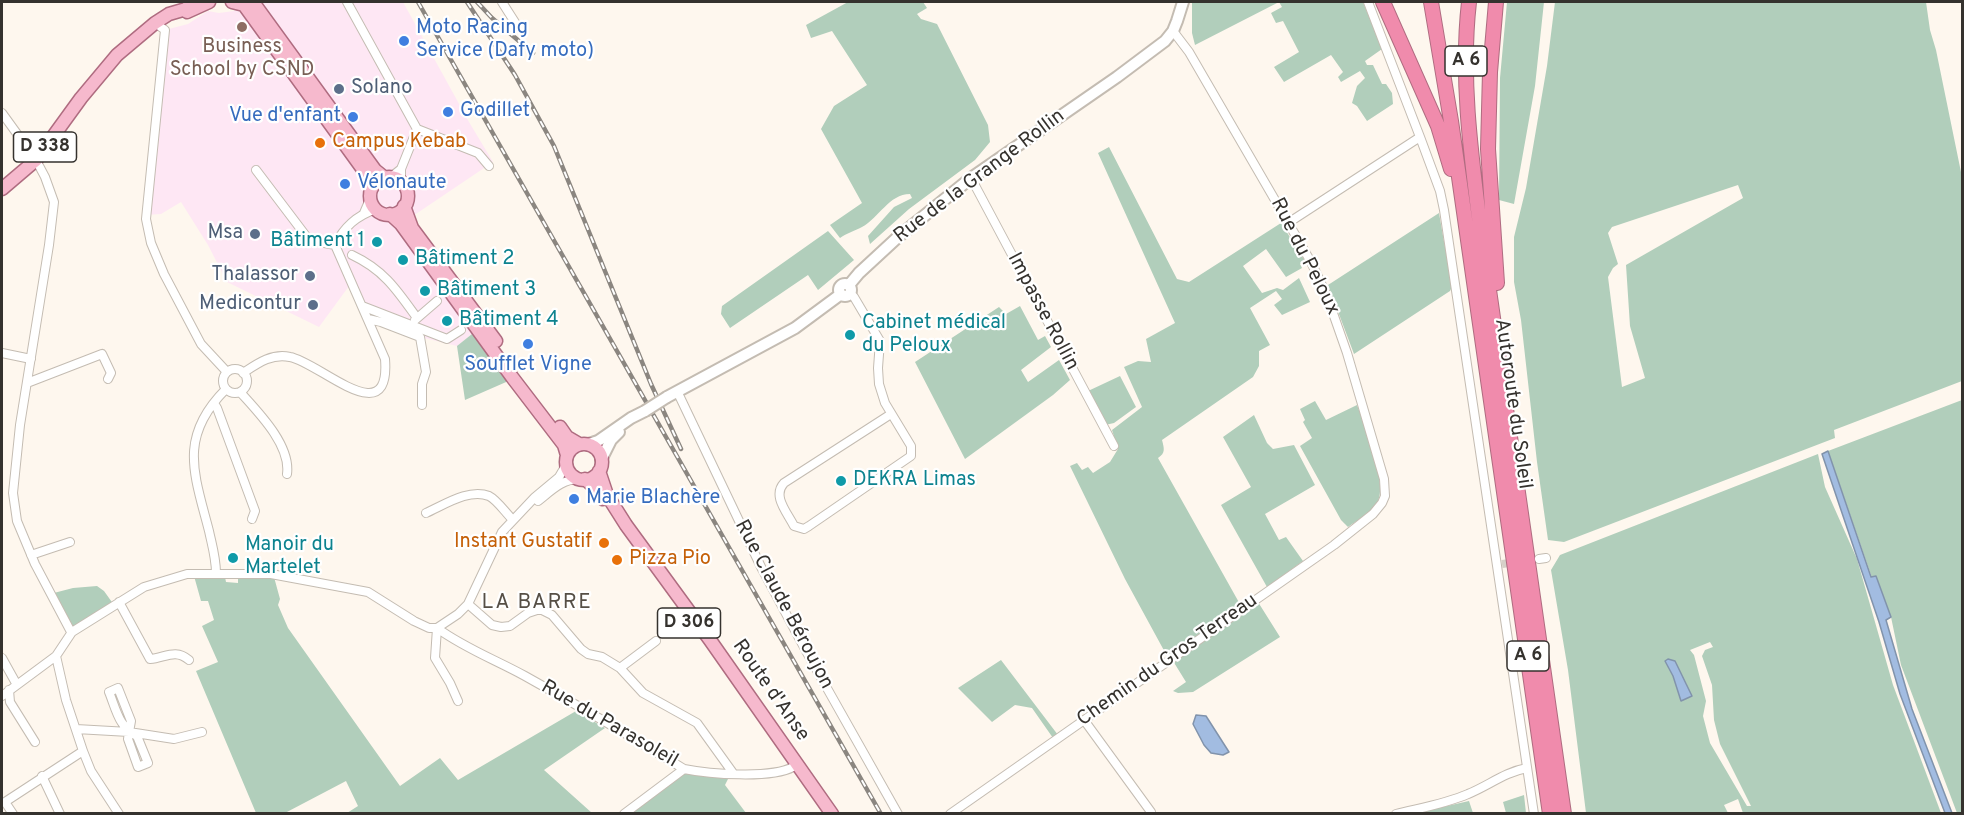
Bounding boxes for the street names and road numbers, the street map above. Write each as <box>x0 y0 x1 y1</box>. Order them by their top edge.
road number: A 6 <box>1445 46 1487 76</box>
street label: Rue de la Grange Rollin <box>890 105 1070 249</box>
road number: D 338 <box>14 132 76 162</box>
street label: Rue du Peloux <box>1264 194 1344 320</box>
street label: Impasse Rollin <box>1001 249 1083 375</box>
street label: Autoroute du Soleil <box>1488 317 1536 491</box>
street label: Rue Claude Béroujon <box>728 516 838 694</box>
street label: Chemin du Gros Terreau <box>1073 590 1263 732</box>
road number: D 306 <box>658 608 720 638</box>
street label: Route d'Anse <box>726 636 814 746</box>
road number: A 6 <box>1507 641 1549 671</box>
street label: Rue du Parasoleil <box>536 676 682 774</box>

